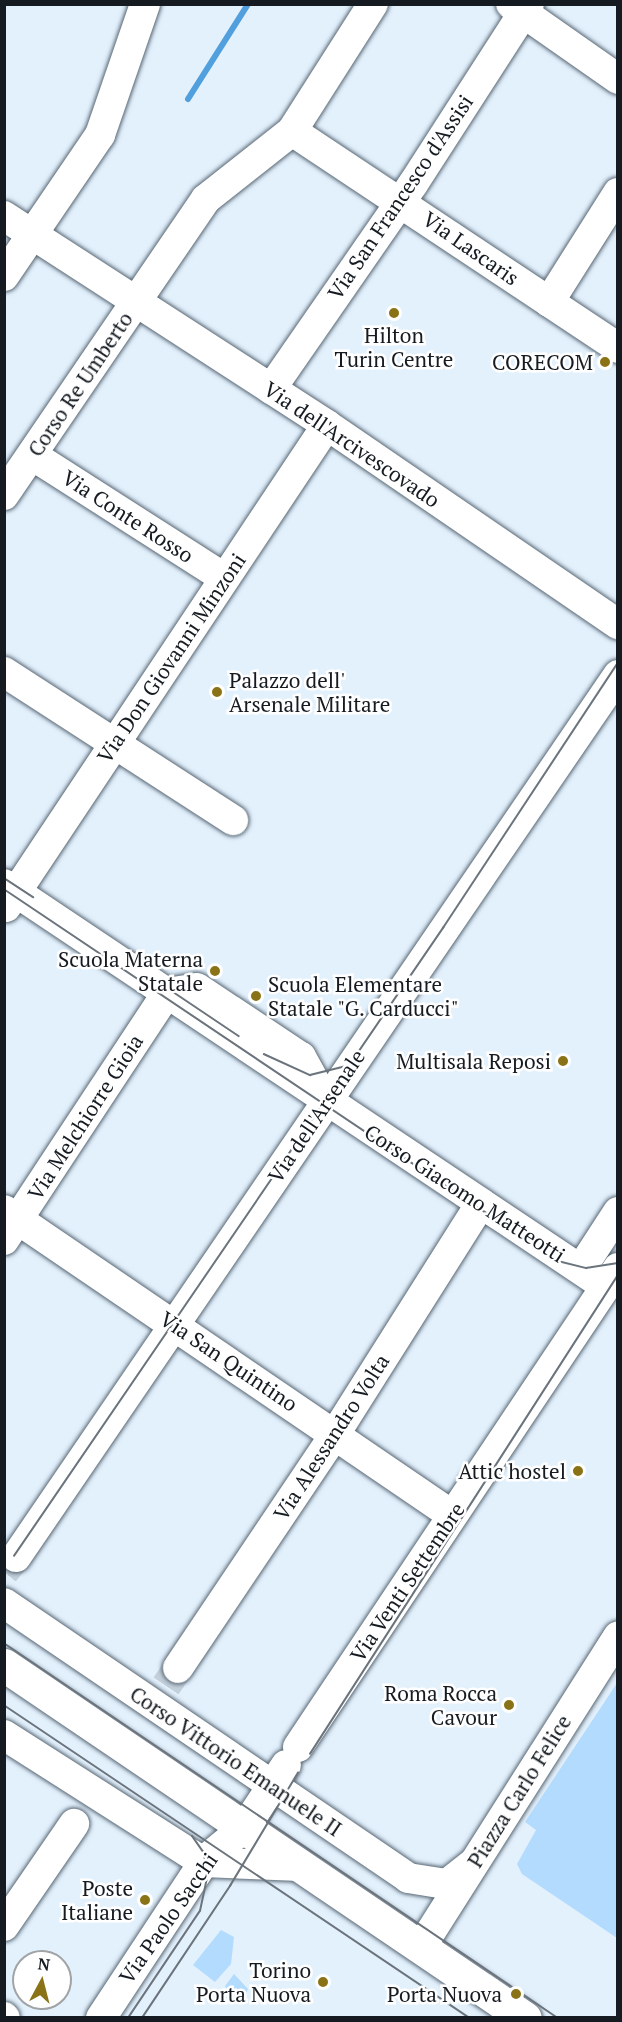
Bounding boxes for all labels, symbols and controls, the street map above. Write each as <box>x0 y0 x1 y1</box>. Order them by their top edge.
street label: Via San Francesco d'Assisi <box>322 90 478 304</box>
street label: Via Lascaris <box>418 206 524 290</box>
marker: Hilton Turin Centre <box>387 306 401 320</box>
street label: Corso Re Umberto <box>22 307 138 461</box>
place label: Hilton Turin Centre <box>335 322 453 372</box>
place label: CORECOM <box>492 349 593 375</box>
marker: CORECOM <box>598 355 612 369</box>
street label: Via dell'Arcivescovado <box>259 376 445 512</box>
street label: Via Conte Rosso <box>58 464 198 568</box>
street label: Via Don Giovanni Minzoni <box>91 548 251 768</box>
place label: Palazzo dell' Arsenale Militare <box>229 667 390 717</box>
marker: Palazzo dell' Arsenale Militare <box>210 685 224 699</box>
place label: Scuola Materna Statale <box>58 946 203 996</box>
marker: Scuola Materna Statale <box>208 964 222 978</box>
place label: Scuola Elementare Statale "G. Carducci" <box>268 971 460 1021</box>
marker: Scuola Elementare Statale "G. Carducci" <box>249 989 263 1003</box>
street label: Via Melchiorre Gioia <box>22 1029 148 1205</box>
street label: Via dell'Arsenale <box>262 1045 370 1187</box>
place label: Multisala Reposi <box>396 1048 551 1074</box>
marker: Multisala Reposi <box>556 1054 570 1068</box>
street label: Corso Giacomo Matteotti <box>360 1119 570 1267</box>
street label: Via San Quintino <box>155 1306 303 1416</box>
street label: Via Alessandro Volta <box>268 1349 394 1525</box>
place label: Attic hostel <box>458 1458 566 1484</box>
marker: Attic hostel <box>571 1464 585 1478</box>
street label: Via Venti Settembre <box>344 1497 470 1667</box>
place label: Roma Rocca Cavour <box>384 1680 497 1730</box>
street label: Corso Vittorio Emanuele II <box>125 1681 347 1841</box>
marker: Roma Rocca Cavour <box>502 1698 516 1712</box>
street label: Piazza Carlo Felice <box>462 1710 576 1872</box>
street label: Via Paolo Sacchi <box>114 1848 222 1988</box>
place label: Poste Italiane <box>61 1875 133 1925</box>
marker: Poste Italiane <box>138 1893 152 1907</box>
north arrow <box>12 1950 72 2010</box>
text: N <box>37 1952 51 1976</box>
place label: Torino Porta Nuova <box>196 1957 311 2007</box>
marker: Torino Porta Nuova <box>316 1975 330 1989</box>
place label: Porta Nuova <box>387 1981 502 2007</box>
marker: Porta Nuova <box>507 1985 525 2003</box>

